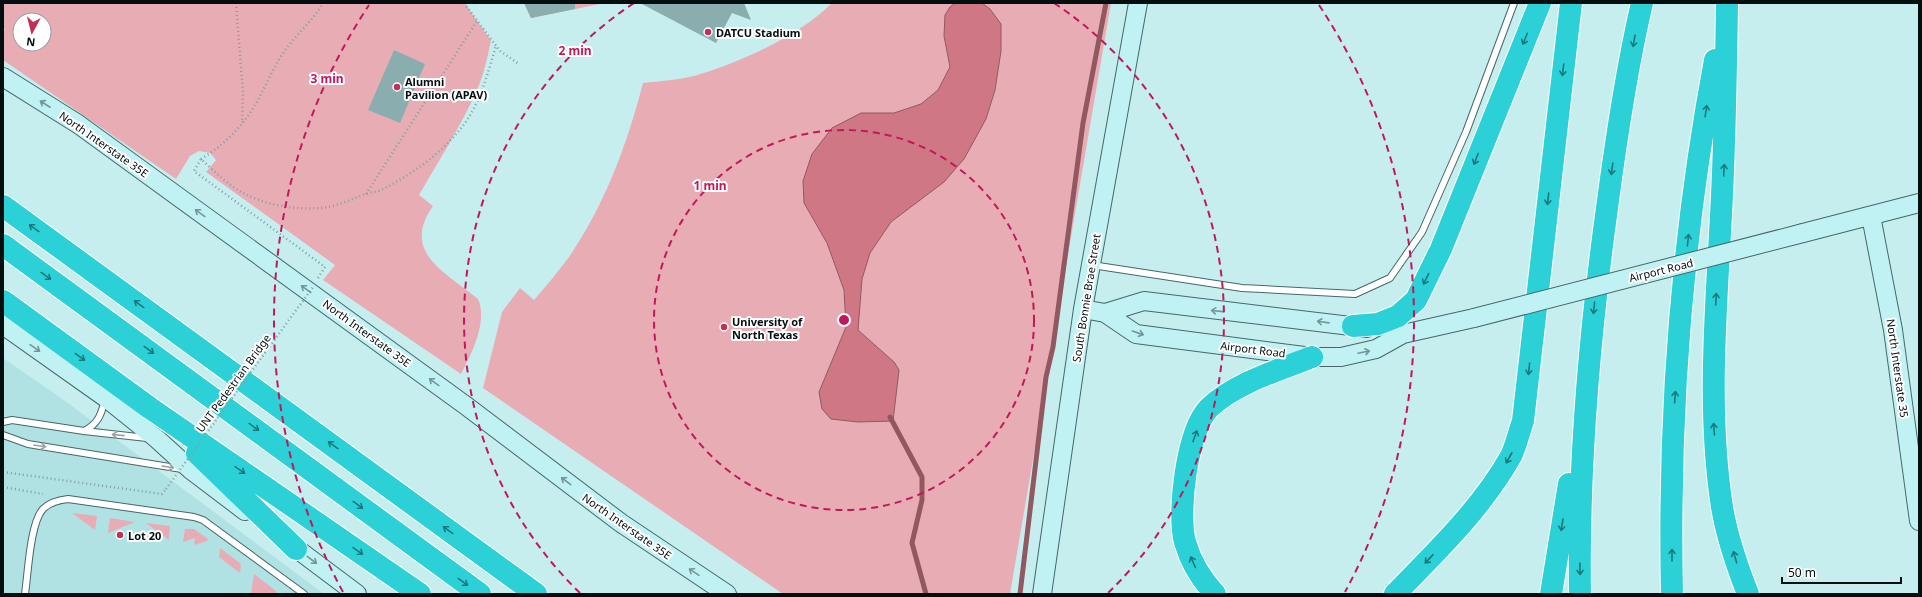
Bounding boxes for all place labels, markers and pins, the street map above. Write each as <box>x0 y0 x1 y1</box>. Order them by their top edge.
place label: DATCU Stadium <box>716 25 801 40</box>
marker: DATCU Stadium <box>703 27 713 37</box>
place label: Alumni Pavilion (APAV) <box>405 74 487 102</box>
marker: Alumni Pavilion (APAV) <box>392 82 402 92</box>
centre of rings <box>837 313 851 327</box>
place label: University of North Texas <box>732 314 803 342</box>
marker: University of North Texas <box>719 322 729 332</box>
place label: Lot 20 <box>128 528 161 543</box>
marker: Lot 20 <box>115 530 125 540</box>

